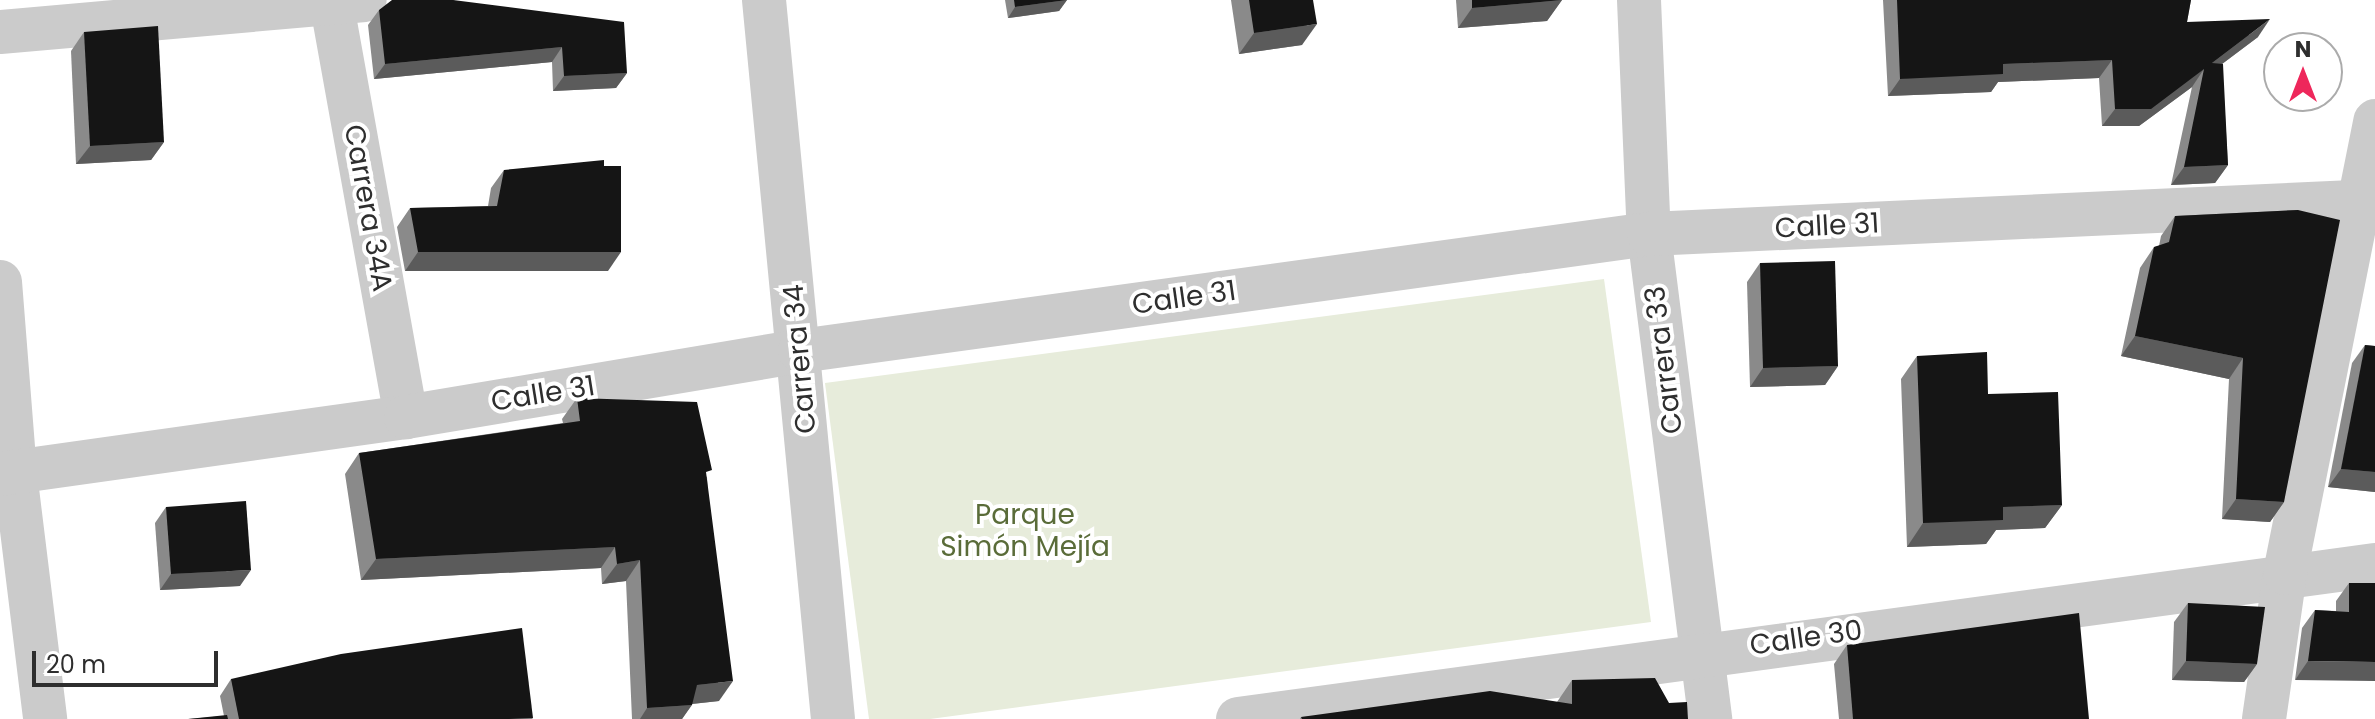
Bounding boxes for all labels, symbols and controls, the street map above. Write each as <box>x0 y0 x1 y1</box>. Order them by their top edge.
north arrow <box>2263 32 2343 112</box>
text: N <box>2295 34 2311 65</box>
street label: Carrera 34A <box>337 122 399 294</box>
street label: Calle 31 <box>1774 206 1880 246</box>
street label: Calle 31 <box>1130 274 1238 322</box>
street label: Carrera 34 <box>777 283 823 435</box>
street label: Carrera 33 <box>1638 284 1690 436</box>
street label: Calle 31 <box>489 369 597 419</box>
park label: Parque Simón Mejía <box>940 498 1110 564</box>
street label: Calle 30 <box>1748 613 1864 663</box>
scale bar <box>36 635 222 685</box>
text: 20 m <box>46 648 106 681</box>

